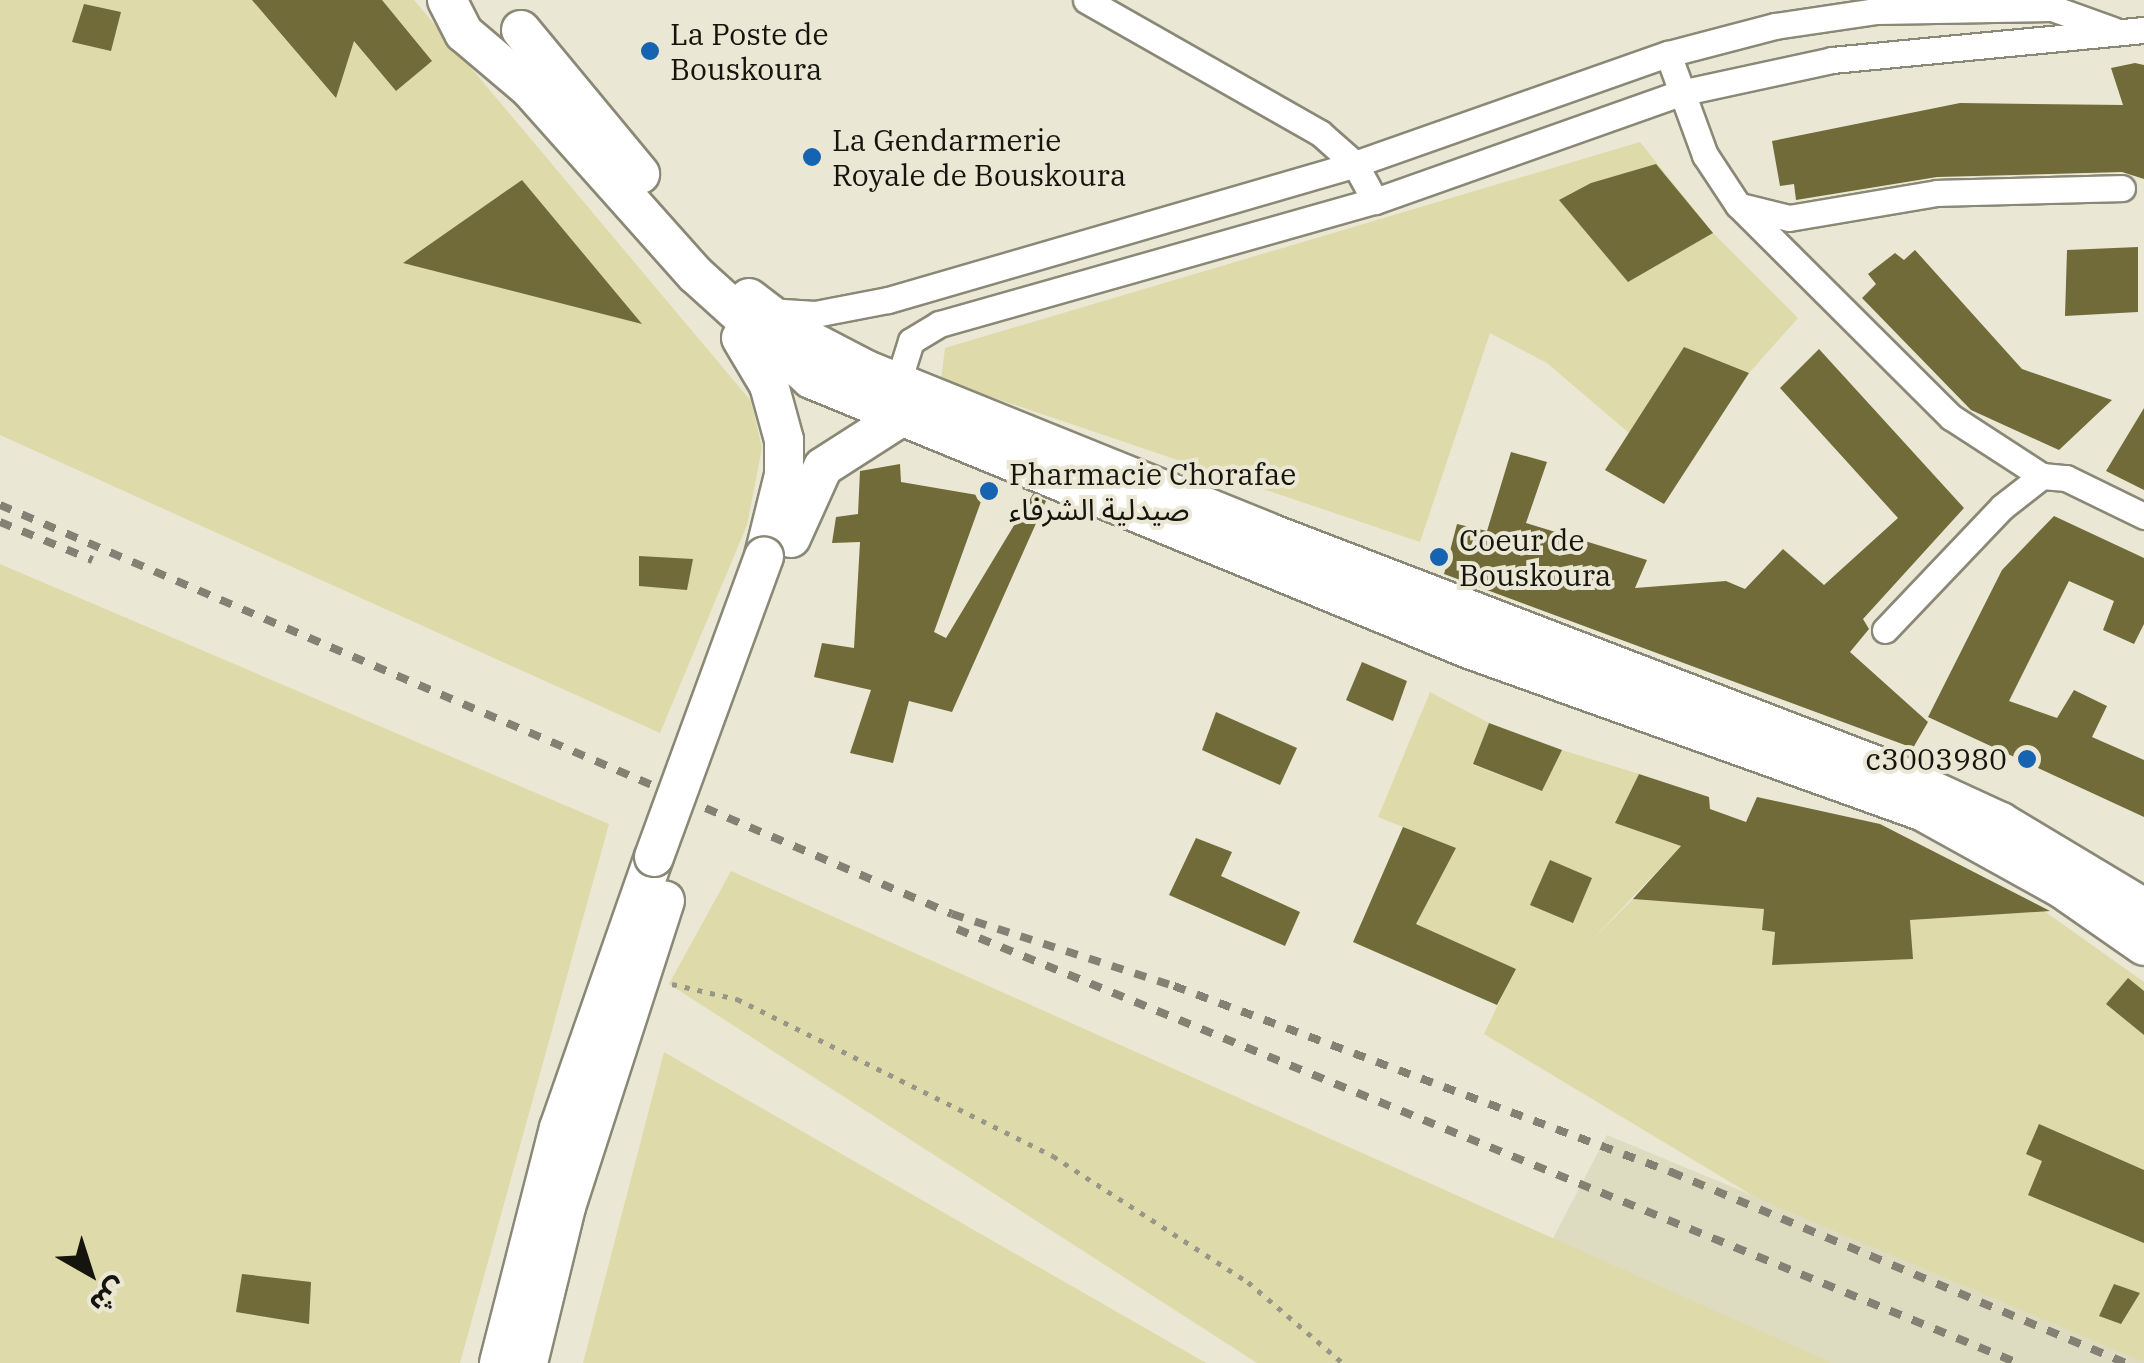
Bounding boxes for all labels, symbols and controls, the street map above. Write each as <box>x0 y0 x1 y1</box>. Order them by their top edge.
place label: La Poste de Bouskoura <box>670 16 829 86</box>
marker: La Poste de Bouskoura <box>639 40 661 62</box>
place label: La Gendarmerie Royale de Bouskoura <box>832 122 1126 192</box>
marker: La Gendarmerie Royale de Bouskoura <box>801 146 823 168</box>
place label: Pharmacie Chorafae صيدلية الشرفاء <box>1009 456 1296 526</box>
marker: Pharmacie Chorafae صيدلية الشرفاء <box>978 480 1000 502</box>
place label: Coeur de Bouskoura <box>1459 522 1611 592</box>
marker: Coeur de Bouskoura <box>1428 546 1450 568</box>
place label: c3003980 <box>1866 741 2007 777</box>
marker: c3003980 <box>2016 748 2038 770</box>
north arrow <box>40 1223 140 1323</box>
text: ش <box>83 1270 136 1323</box>

